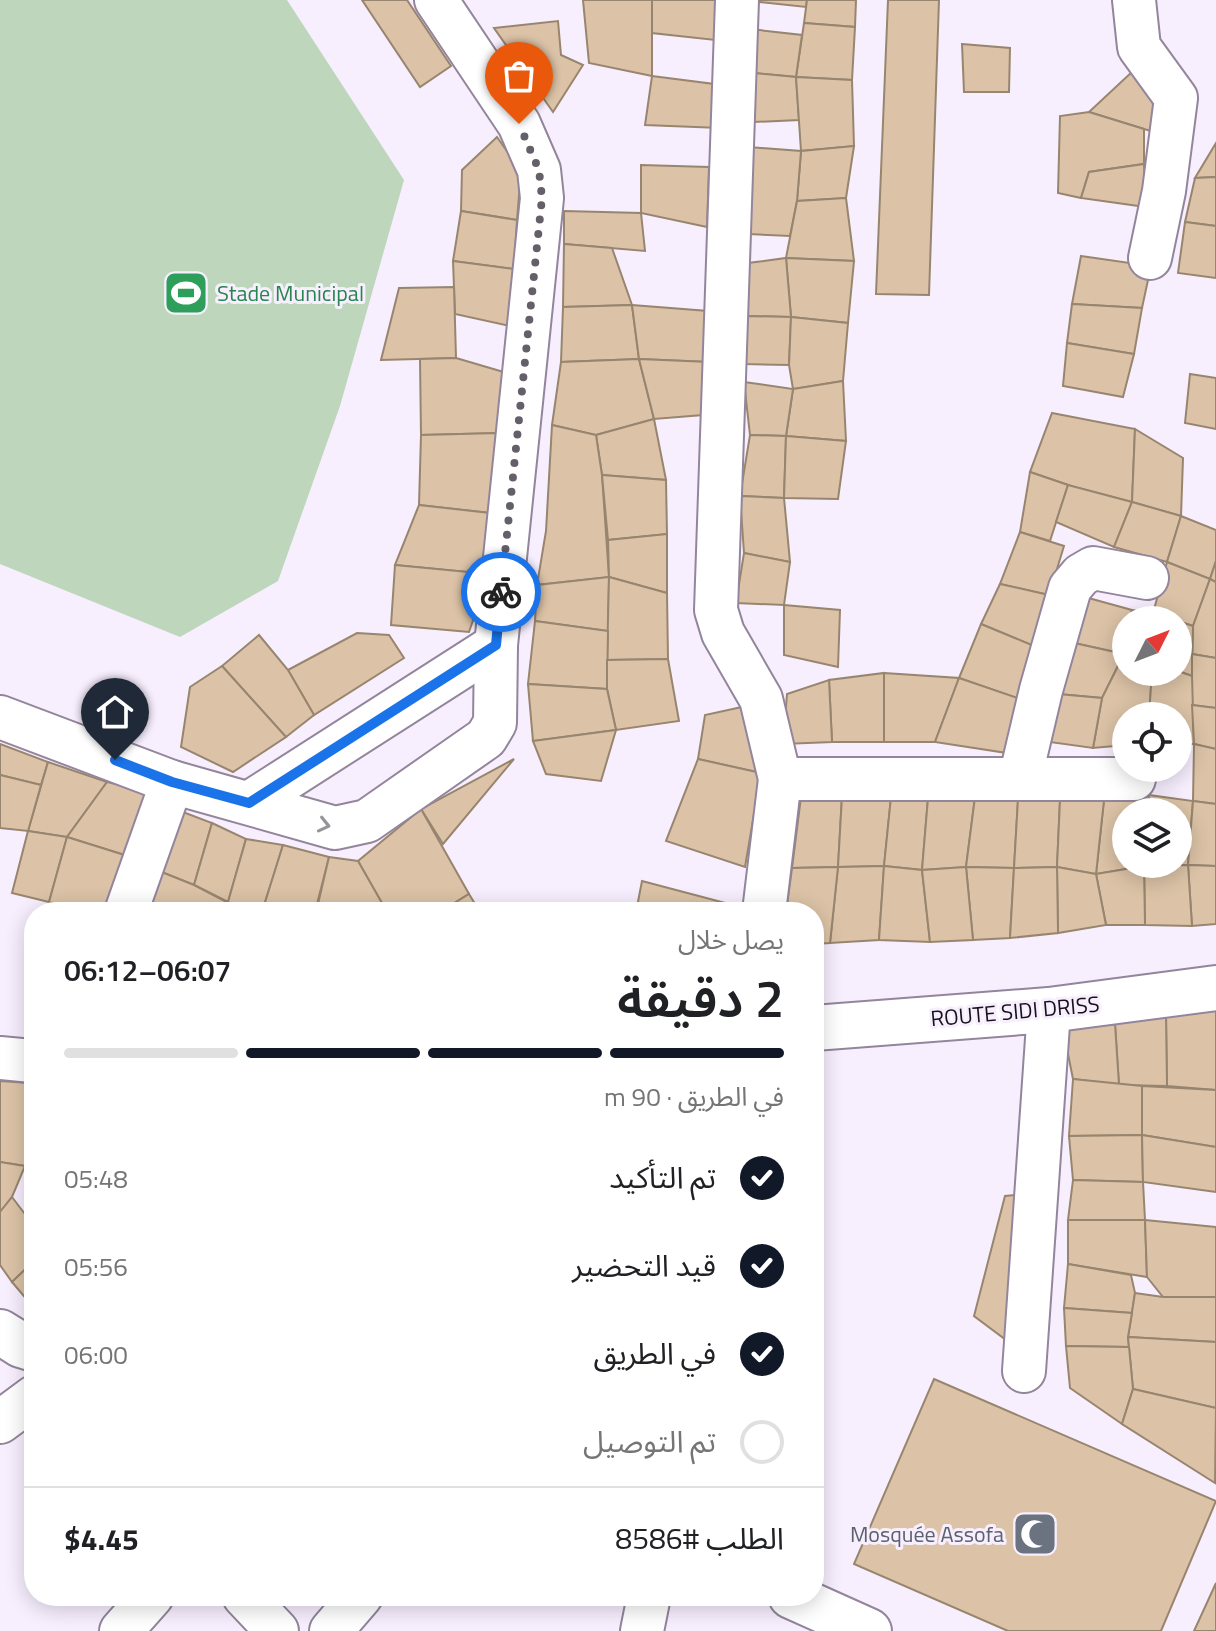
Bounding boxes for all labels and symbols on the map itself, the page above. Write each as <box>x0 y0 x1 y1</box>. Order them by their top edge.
pin <box>485 42 553 124</box>
sports icon: Stade Municipal <box>162 269 210 317</box>
place label: Stade Municipal <box>217 276 364 310</box>
courier <box>461 552 541 632</box>
north arrow <box>1112 606 1192 686</box>
pin <box>81 678 149 760</box>
one-way arrow <box>317 816 331 833</box>
street label: ROUTE SIDI DRISS <box>929 987 1101 1035</box>
mosque icon: Mosquée Assofa <box>1011 1510 1059 1558</box>
place label: Mosquée Assofa <box>850 1517 1004 1551</box>

